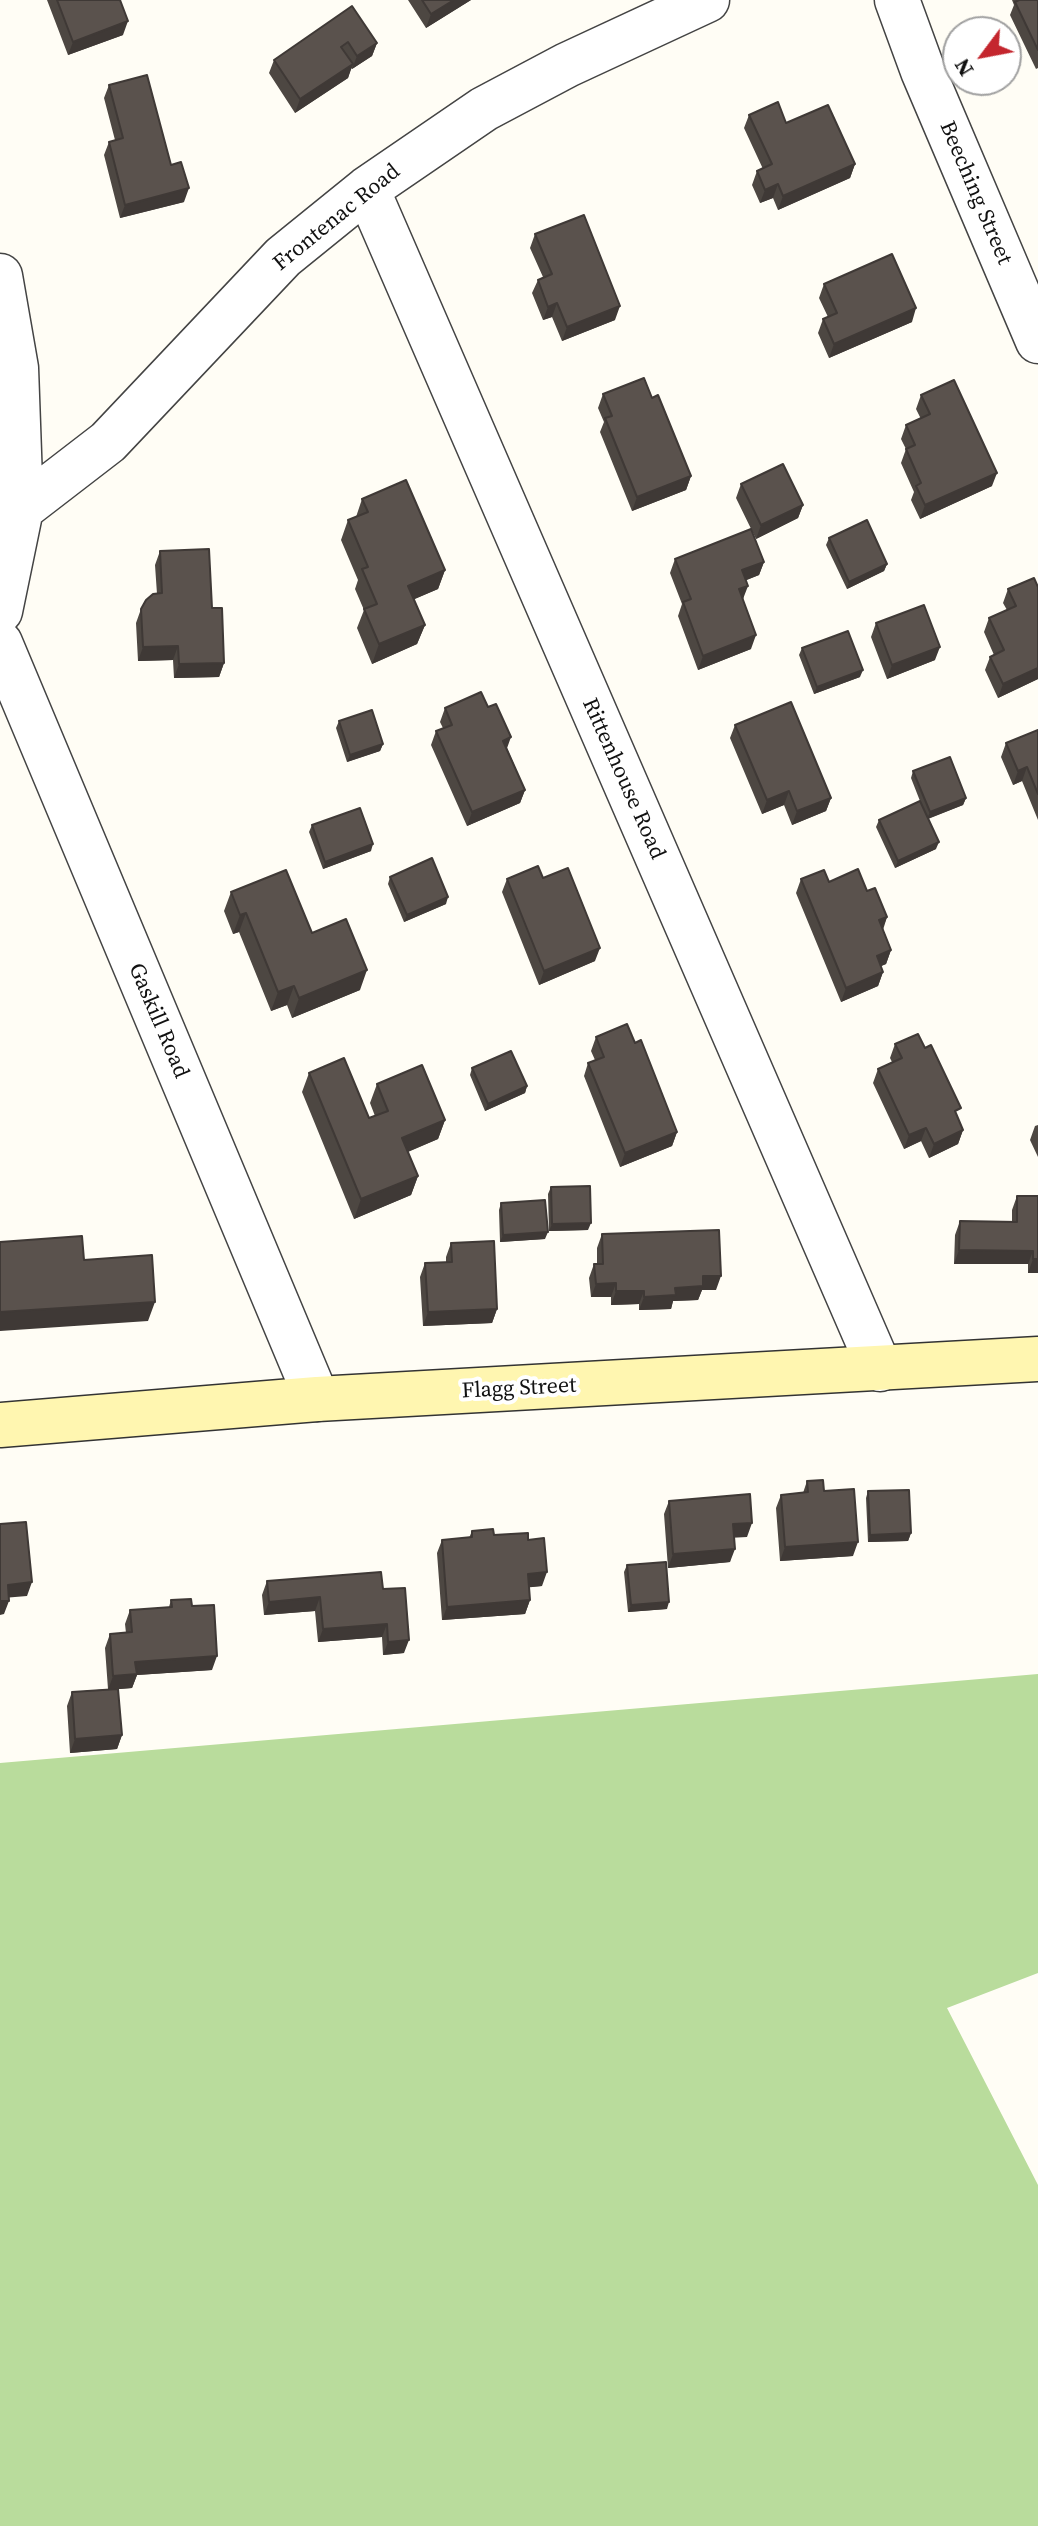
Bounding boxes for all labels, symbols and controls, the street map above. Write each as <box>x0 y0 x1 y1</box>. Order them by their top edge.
north arrow <box>942 16 1022 96</box>
text: N <box>946 53 980 82</box>
street label: Beeching Street <box>933 117 1017 269</box>
street label: Frontenac Road <box>268 159 406 277</box>
street label: Rittenhouse Road <box>576 694 670 864</box>
street label: Gaskill Road <box>122 960 194 1082</box>
street label: Flagg Street <box>461 1373 577 1405</box>

